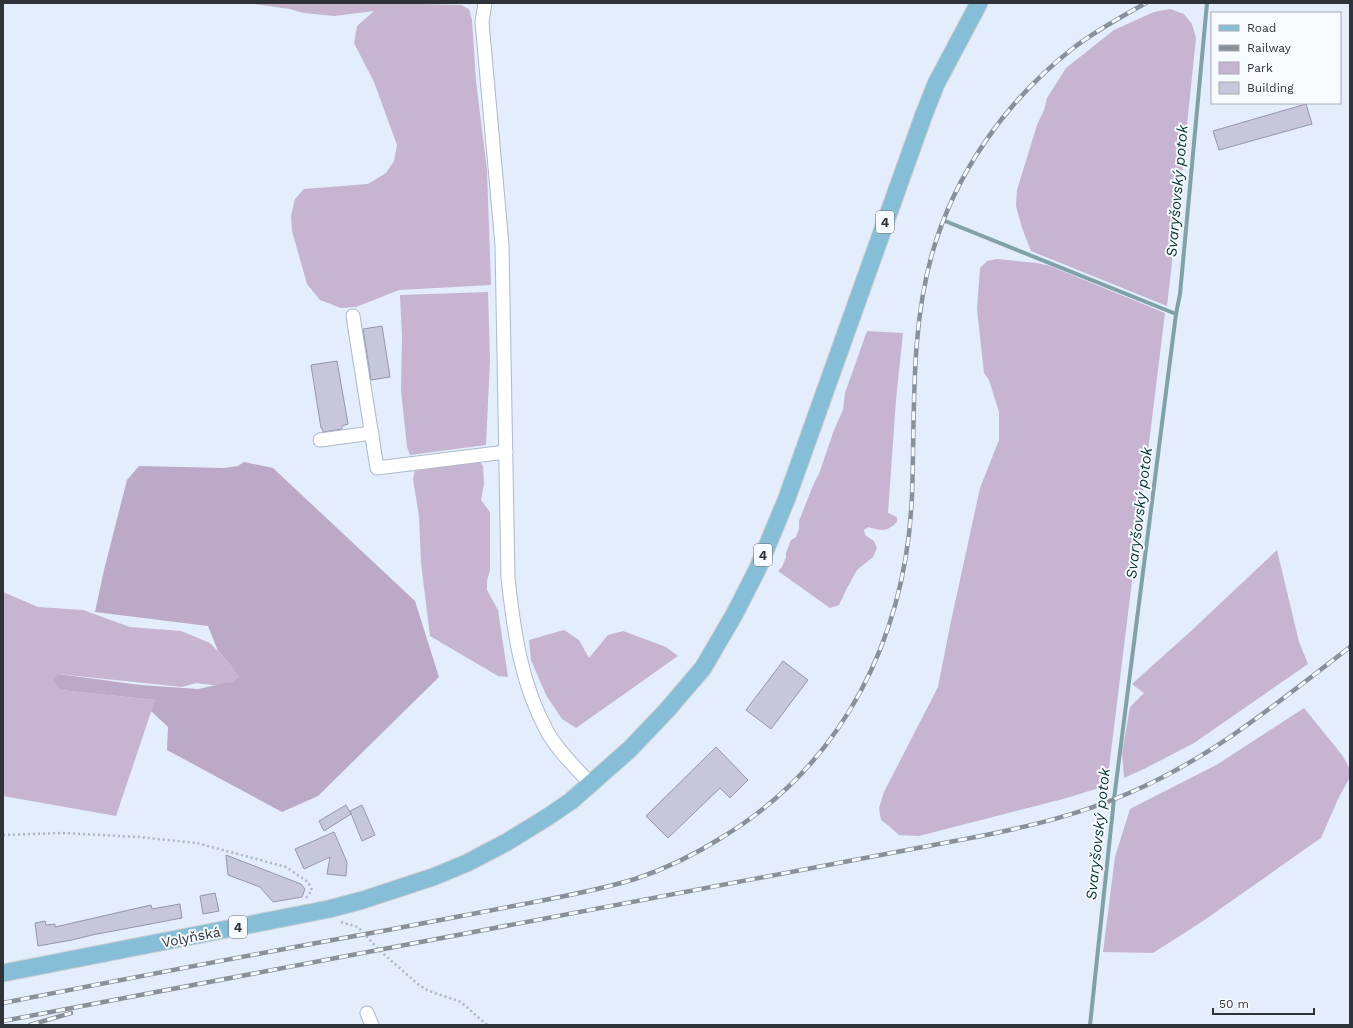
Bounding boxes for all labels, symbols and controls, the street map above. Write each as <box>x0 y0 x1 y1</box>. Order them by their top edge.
legend <box>1211 12 1341 104</box>
text: Road <box>1247 21 1276 35</box>
text: Railway <box>1247 41 1292 55</box>
text: Park <box>1247 61 1273 75</box>
text: Building <box>1247 81 1294 95</box>
water label: Svaryšovský potok <box>1162 123 1192 258</box>
road number: 4 <box>876 211 894 233</box>
water label: Svaryšovský potok <box>1122 445 1156 580</box>
road number: 4 <box>754 544 772 566</box>
water label: Svaryšovský potok <box>1082 766 1114 901</box>
road number: 4 <box>229 916 247 938</box>
street label: Volyňská <box>160 923 222 951</box>
scale bar <box>1213 990 1314 1016</box>
text: 50 m <box>1219 997 1249 1011</box>

